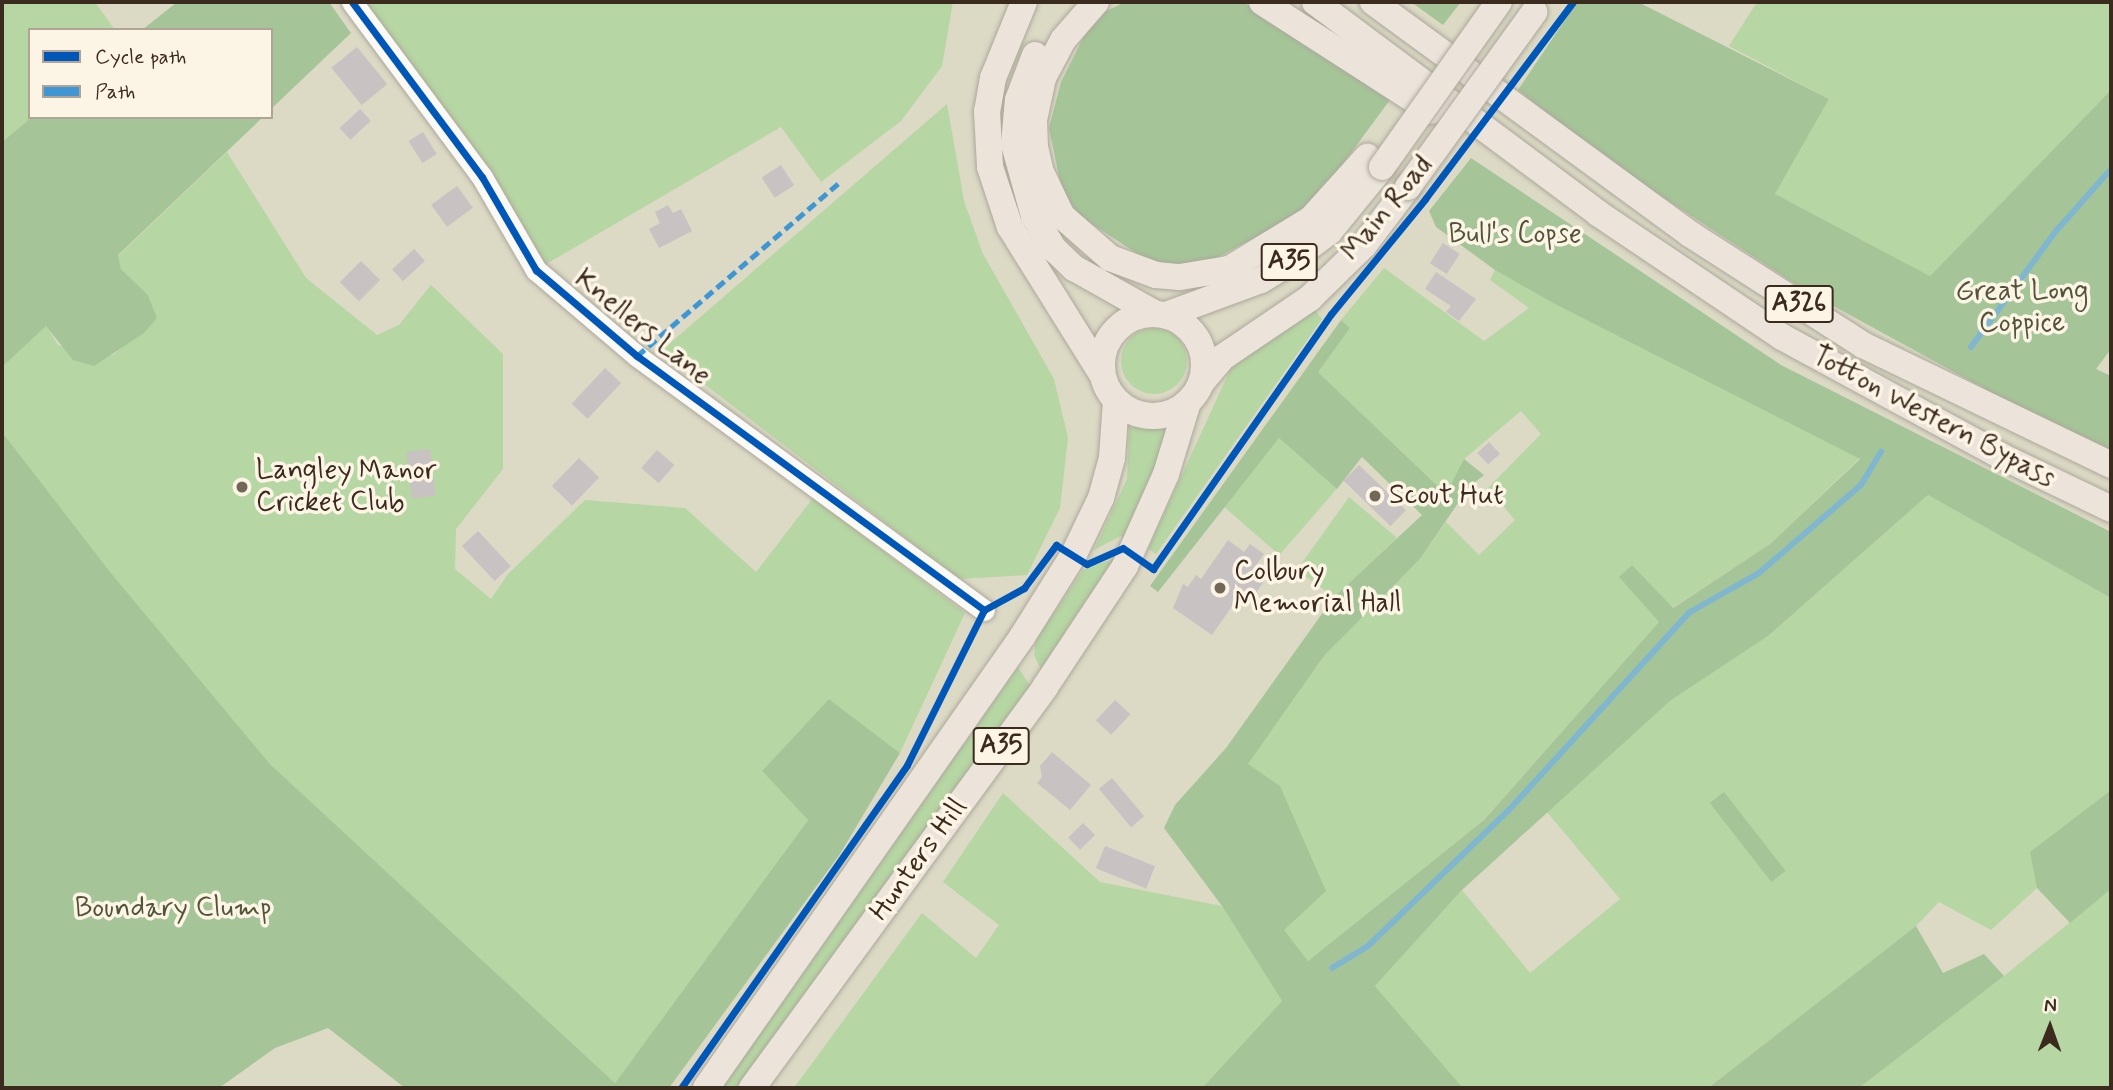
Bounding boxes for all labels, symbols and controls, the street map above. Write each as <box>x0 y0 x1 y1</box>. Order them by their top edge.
legend <box>28 28 273 119</box>
text: Cycle path <box>95 43 186 71</box>
text: Path <box>95 78 135 106</box>
street label: Main Road <box>1336 150 1440 268</box>
park label: Bull's Copse <box>1447 218 1583 252</box>
road number: A35 <box>1259 240 1319 284</box>
street label: Knellers Lane <box>567 263 717 393</box>
park label: Great Long Coppice <box>1955 275 2089 341</box>
road number: A326 <box>1764 282 1834 326</box>
street label: Totton Western Bypass <box>1805 339 2061 497</box>
place label: Langley Manor Cricket Club <box>256 454 438 520</box>
marker: Langley Manor Cricket Club <box>234 479 250 495</box>
place label: Scout Hut <box>1389 479 1501 513</box>
marker: Scout Hut <box>1367 488 1383 504</box>
place label: Colbury Memorial Hall <box>1234 555 1405 621</box>
marker: Colbury Memorial Hall <box>1212 580 1228 596</box>
road number: A35 <box>971 724 1031 768</box>
street label: Hunters Hill <box>864 793 974 927</box>
park label: Boundary Clump <box>72 892 274 926</box>
north arrow <box>2015 992 2085 1062</box>
text: N <box>2044 993 2057 1018</box>

